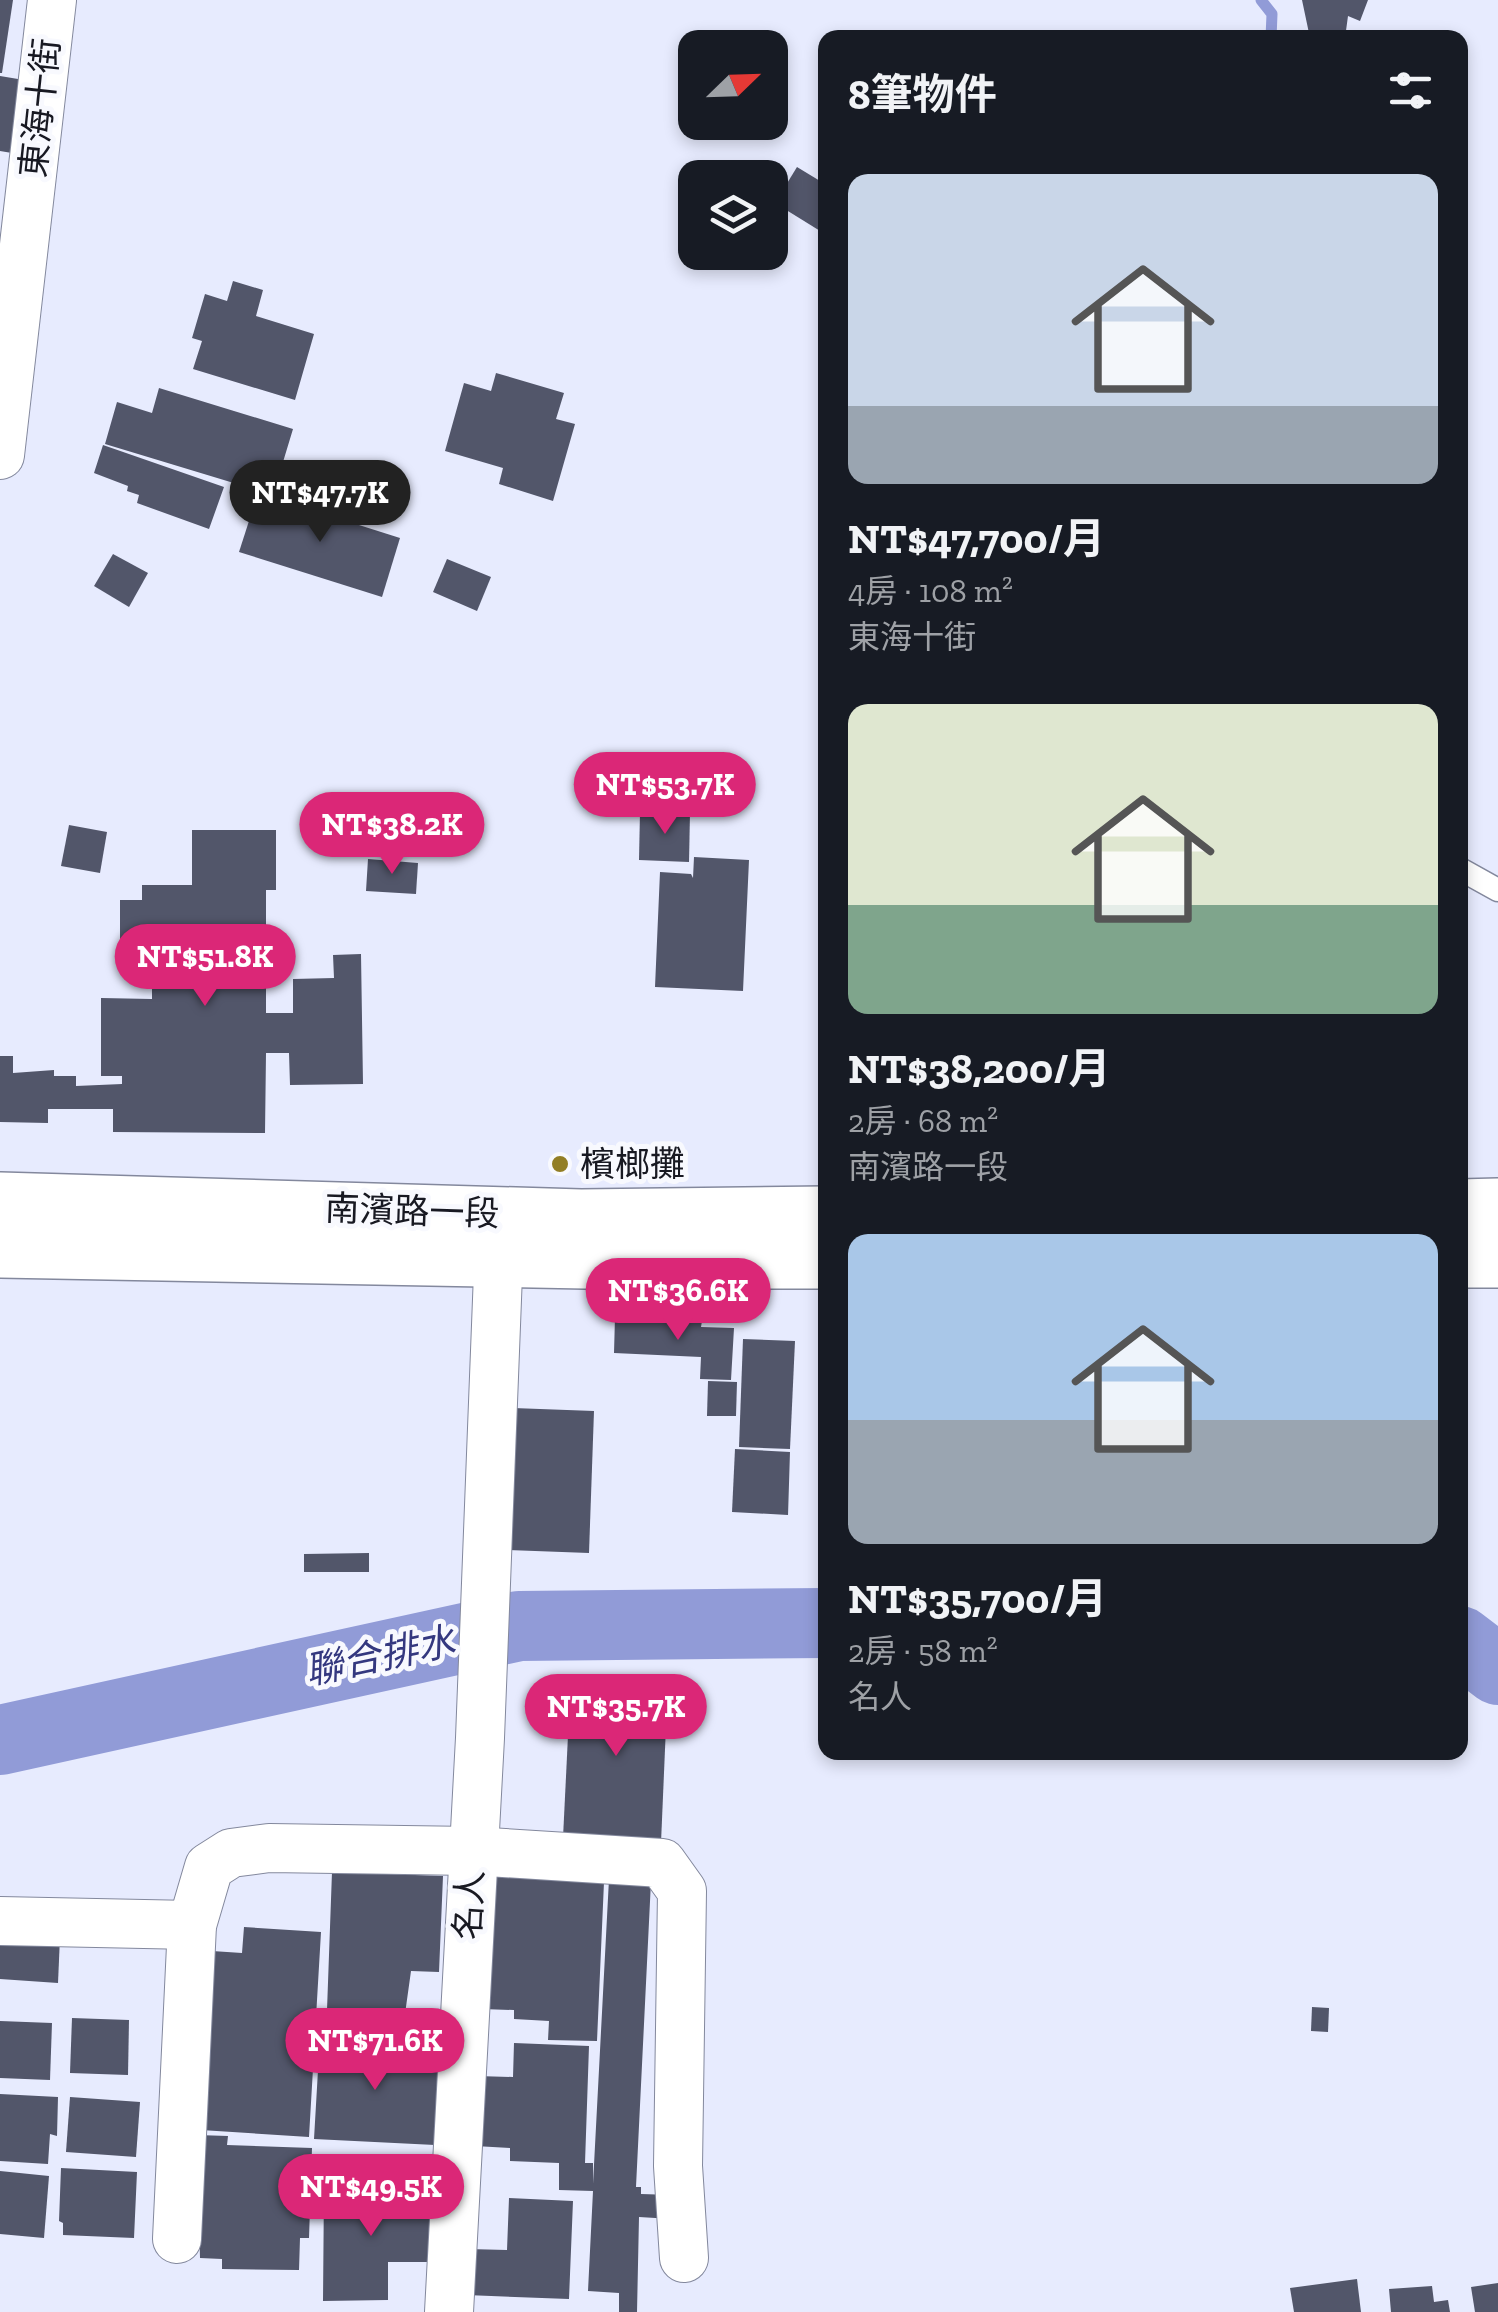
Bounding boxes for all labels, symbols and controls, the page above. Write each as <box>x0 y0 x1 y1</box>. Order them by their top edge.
north arrow <box>678 30 788 140</box>
map controls <box>678 30 788 270</box>
street label: 東海十街 <box>12 36 68 180</box>
icon: filters <box>1383 63 1438 118</box>
text: 8筆物件 <box>848 69 997 120</box>
button: layers <box>678 160 788 270</box>
icon: home <box>1053 239 1233 419</box>
pin: NT$47.7K <box>217 460 423 545</box>
text: NT$47.7K <box>252 473 388 511</box>
text: NT$47,700/月 <box>848 513 1105 564</box>
text: 4房 · 108 m² <box>848 572 1013 610</box>
text: 東海十街 <box>848 618 976 656</box>
pin: NT$53.7K <box>562 752 768 837</box>
text: NT$53.7K <box>596 765 734 803</box>
icon: home <box>1053 769 1233 949</box>
pin: NT$38.2K <box>289 792 495 877</box>
text: NT$38.2K <box>321 805 463 843</box>
pin: NT$51.8K <box>102 924 308 1009</box>
text: NT$51.8K <box>137 937 273 975</box>
text: NT$38,200/月 <box>848 1043 1111 1094</box>
text: 2房 · 68 m² <box>848 1102 998 1140</box>
place label: 檳榔攤 <box>580 1143 685 1185</box>
text: 南濱路一段 <box>848 1148 1008 1186</box>
marker: 檳榔攤 <box>549 1153 571 1175</box>
street label: 南濱路一段 <box>324 1187 500 1235</box>
pin: NT$36.6K <box>575 1258 781 1343</box>
text: NT$36.6K <box>608 1271 748 1309</box>
icon: home <box>1053 1299 1233 1479</box>
text: NT$35,700/月 <box>848 1573 1107 1624</box>
water label: 聯合排水 <box>301 1617 461 1694</box>
text: 2房 · 58 m² <box>848 1632 998 1670</box>
pin: NT$35.7K <box>513 1674 719 1759</box>
text: 名人 <box>848 1678 912 1716</box>
text: NT$35.7K <box>547 1687 685 1725</box>
street label: 名人 <box>446 1869 492 1941</box>
pin: NT$71.6K <box>272 2008 478 2093</box>
text: NT$71.6K <box>307 2021 443 2059</box>
pin: NT$49.5K <box>268 2154 474 2239</box>
text: NT$49.5K <box>300 2167 442 2205</box>

